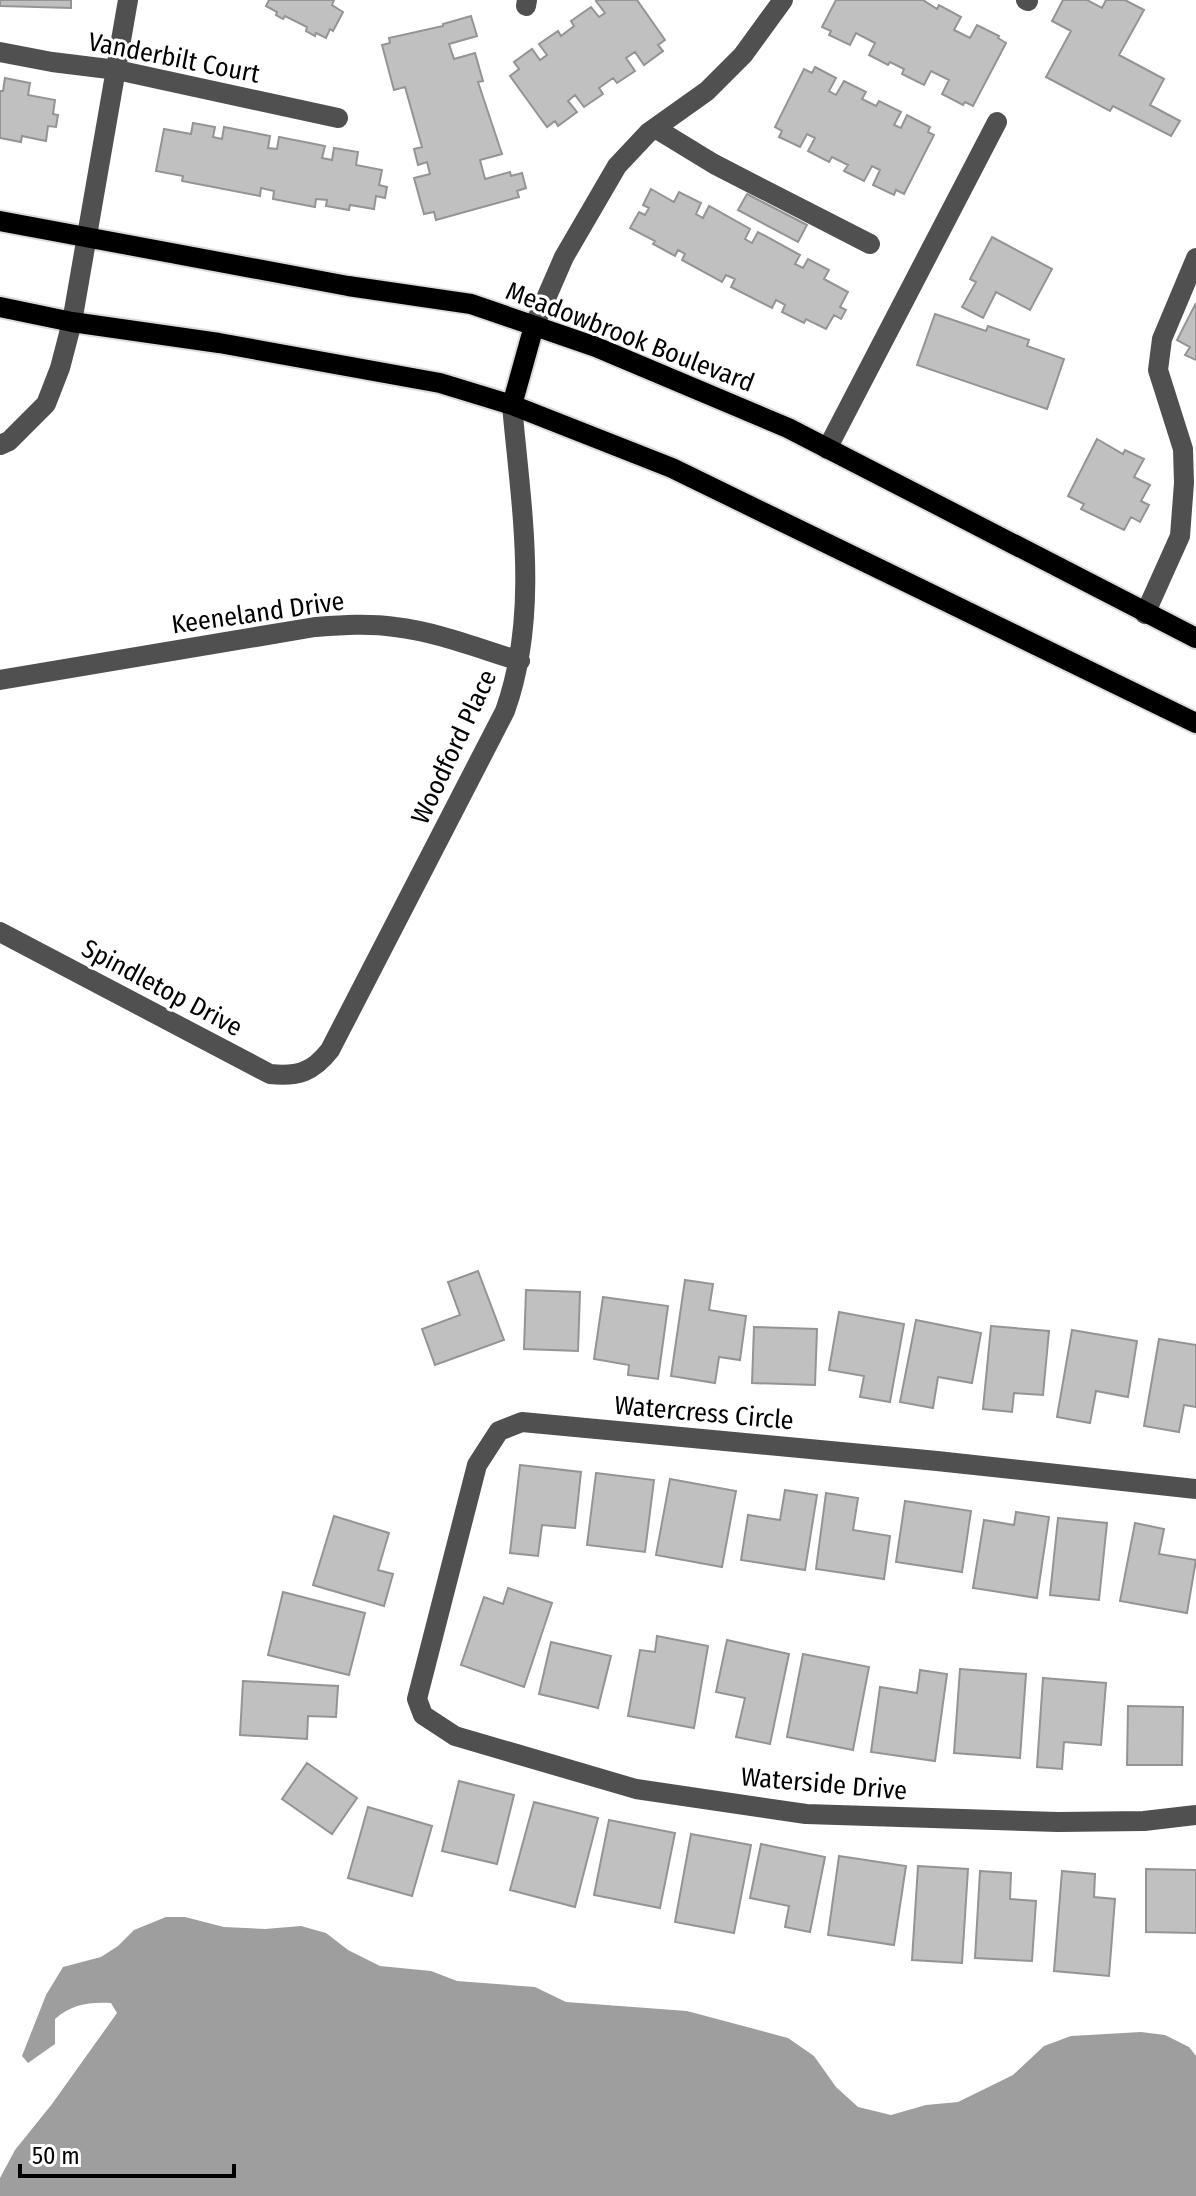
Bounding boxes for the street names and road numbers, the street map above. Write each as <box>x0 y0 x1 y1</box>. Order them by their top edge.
street label: Vanderbilt Court <box>86 26 263 90</box>
street label: Meadowbrook Boulevard <box>501 275 759 399</box>
street label: Keeneland Drive <box>170 586 346 640</box>
street label: Woodford Place <box>405 665 503 829</box>
street label: Spindletop Drive <box>76 933 248 1043</box>
street label: Watercress Circle <box>613 1390 795 1436</box>
street label: Waterside Drive <box>740 1761 908 1807</box>

